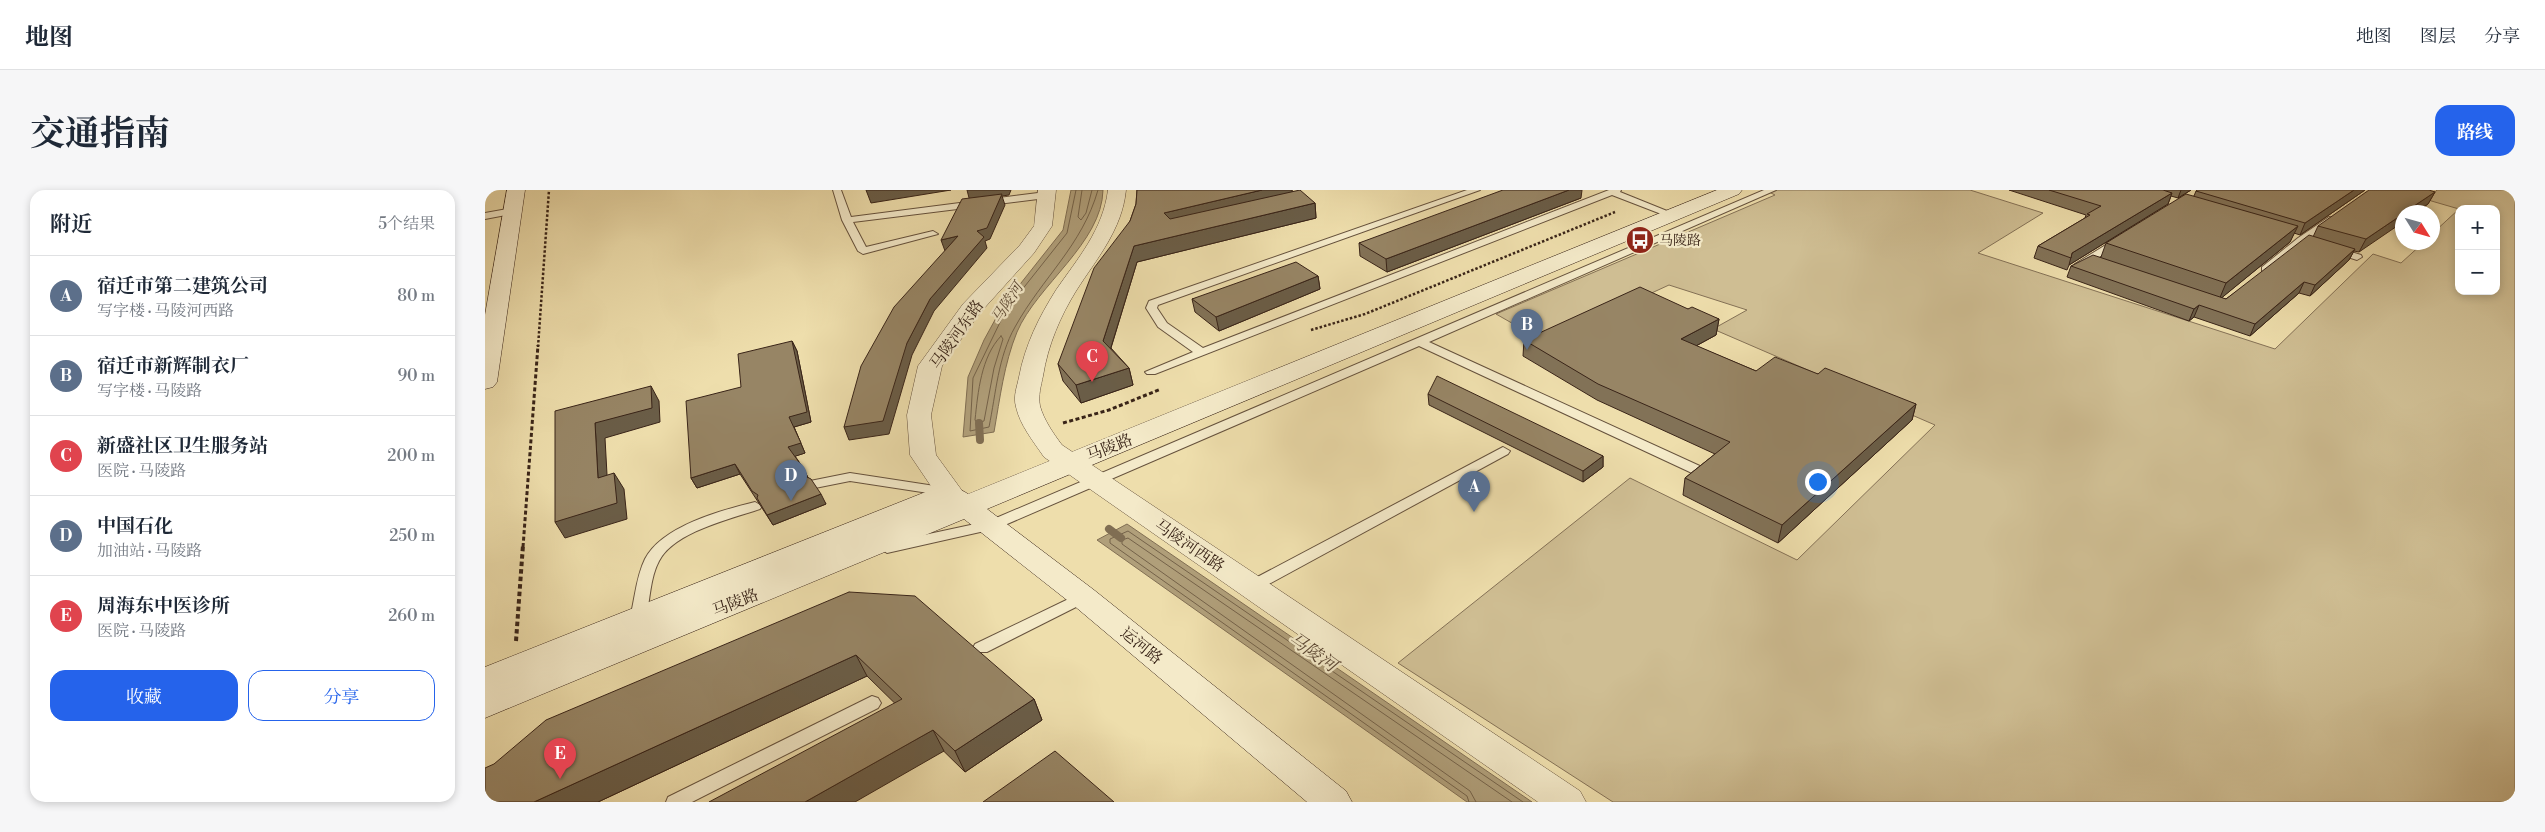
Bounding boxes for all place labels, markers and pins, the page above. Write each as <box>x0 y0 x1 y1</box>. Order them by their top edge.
bus stop icon: 马陵路 <box>1625 225 1655 255</box>
place label: 马陵路 <box>1659 232 1701 250</box>
pin: B <box>1511 309 1543 350</box>
pin: C <box>1076 341 1108 382</box>
pin: D <box>775 460 807 501</box>
pin: A <box>1458 471 1490 512</box>
pin: E <box>544 738 576 779</box>

